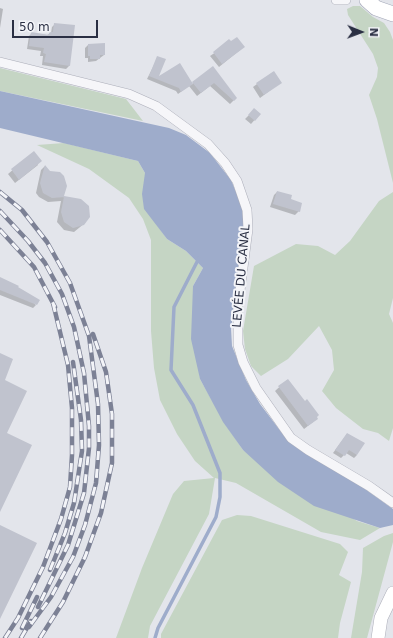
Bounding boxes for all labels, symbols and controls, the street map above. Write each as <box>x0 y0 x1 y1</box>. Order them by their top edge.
scale bar <box>14 12 100 38</box>
north arrow <box>341 12 381 52</box>
text: 50 m <box>19 20 50 34</box>
text: N <box>367 27 380 37</box>
street label: LEVÉE DU CANAL <box>230 224 254 328</box>

